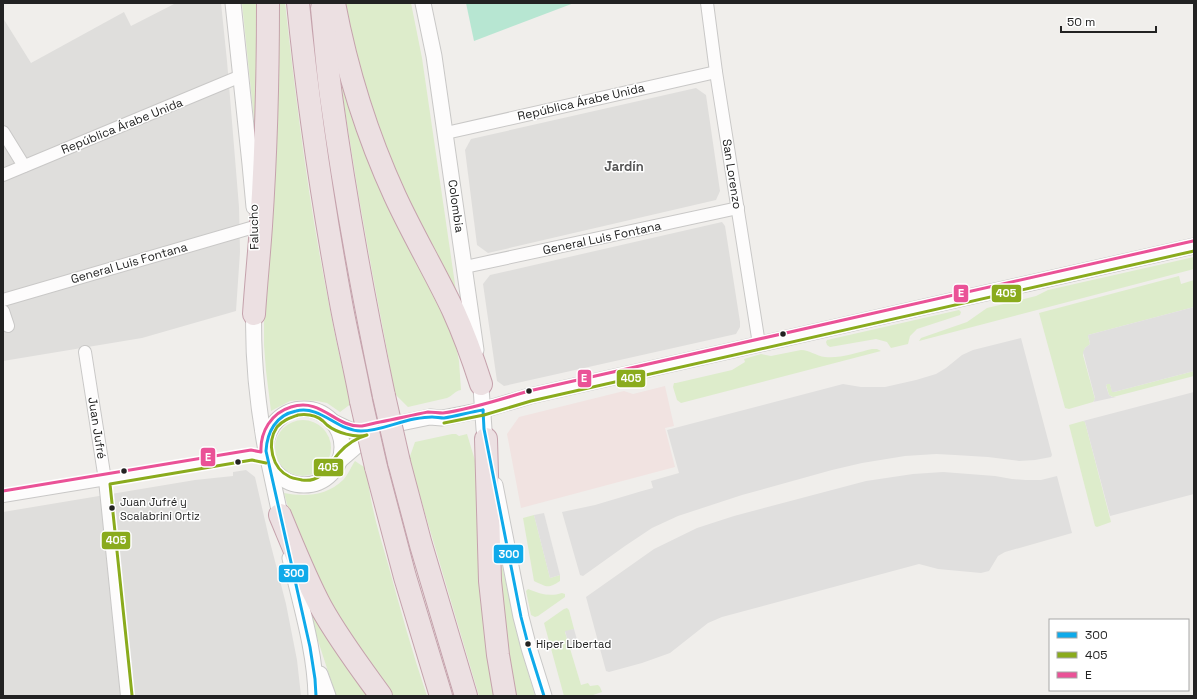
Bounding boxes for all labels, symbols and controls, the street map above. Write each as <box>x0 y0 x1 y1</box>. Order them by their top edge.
scale bar <box>1061 8 1156 34</box>
text: 50 m <box>1067 14 1095 30</box>
street label: República Árabe Unida <box>516 80 646 124</box>
street label: República Árabe Unida <box>59 94 185 158</box>
street label: San Lorenzo <box>719 138 745 210</box>
district label: Jardín <box>604 158 644 175</box>
street label: Colombia <box>444 178 468 234</box>
street label: Falucho <box>246 204 262 250</box>
street label: General Luis Fontana <box>541 218 663 258</box>
street label: General Luis Fontana <box>69 239 189 287</box>
line badge: E <box>953 284 969 303</box>
line badge: 405 <box>991 284 1022 303</box>
text: E <box>958 286 964 300</box>
text: 405 <box>996 286 1017 300</box>
unlabelled marker <box>778 329 788 339</box>
line badge: E <box>577 369 592 388</box>
line badge: 405 <box>616 369 646 388</box>
text: E <box>581 371 587 385</box>
text: 405 <box>621 371 642 385</box>
unlabelled marker <box>524 386 534 396</box>
street label: Juan Jufré <box>84 396 110 460</box>
line badge: E <box>200 447 216 467</box>
text: E <box>205 450 211 464</box>
unlabelled marker <box>233 457 243 467</box>
line badge: 405 <box>313 458 344 477</box>
text: 405 <box>318 460 339 474</box>
unlabelled marker <box>119 466 129 476</box>
place label: Juan Jufré y Scalabrini Ortiz <box>120 495 200 523</box>
marker: Juan Jufré y Scalabrini Ortiz <box>107 503 117 513</box>
line badge: 405 <box>101 531 131 550</box>
text: 405 <box>106 533 127 547</box>
line badge: 300 <box>493 544 524 564</box>
text: 300 <box>499 547 519 561</box>
line badge: 300 <box>278 564 309 583</box>
text: 300 <box>284 566 304 580</box>
legend <box>1049 619 1189 691</box>
text: 300 <box>1085 627 1108 643</box>
place label: Hiper Libertad <box>536 637 611 651</box>
marker: Hiper Libertad <box>523 639 533 649</box>
text: 405 <box>1085 647 1107 663</box>
text: E <box>1085 667 1092 683</box>

